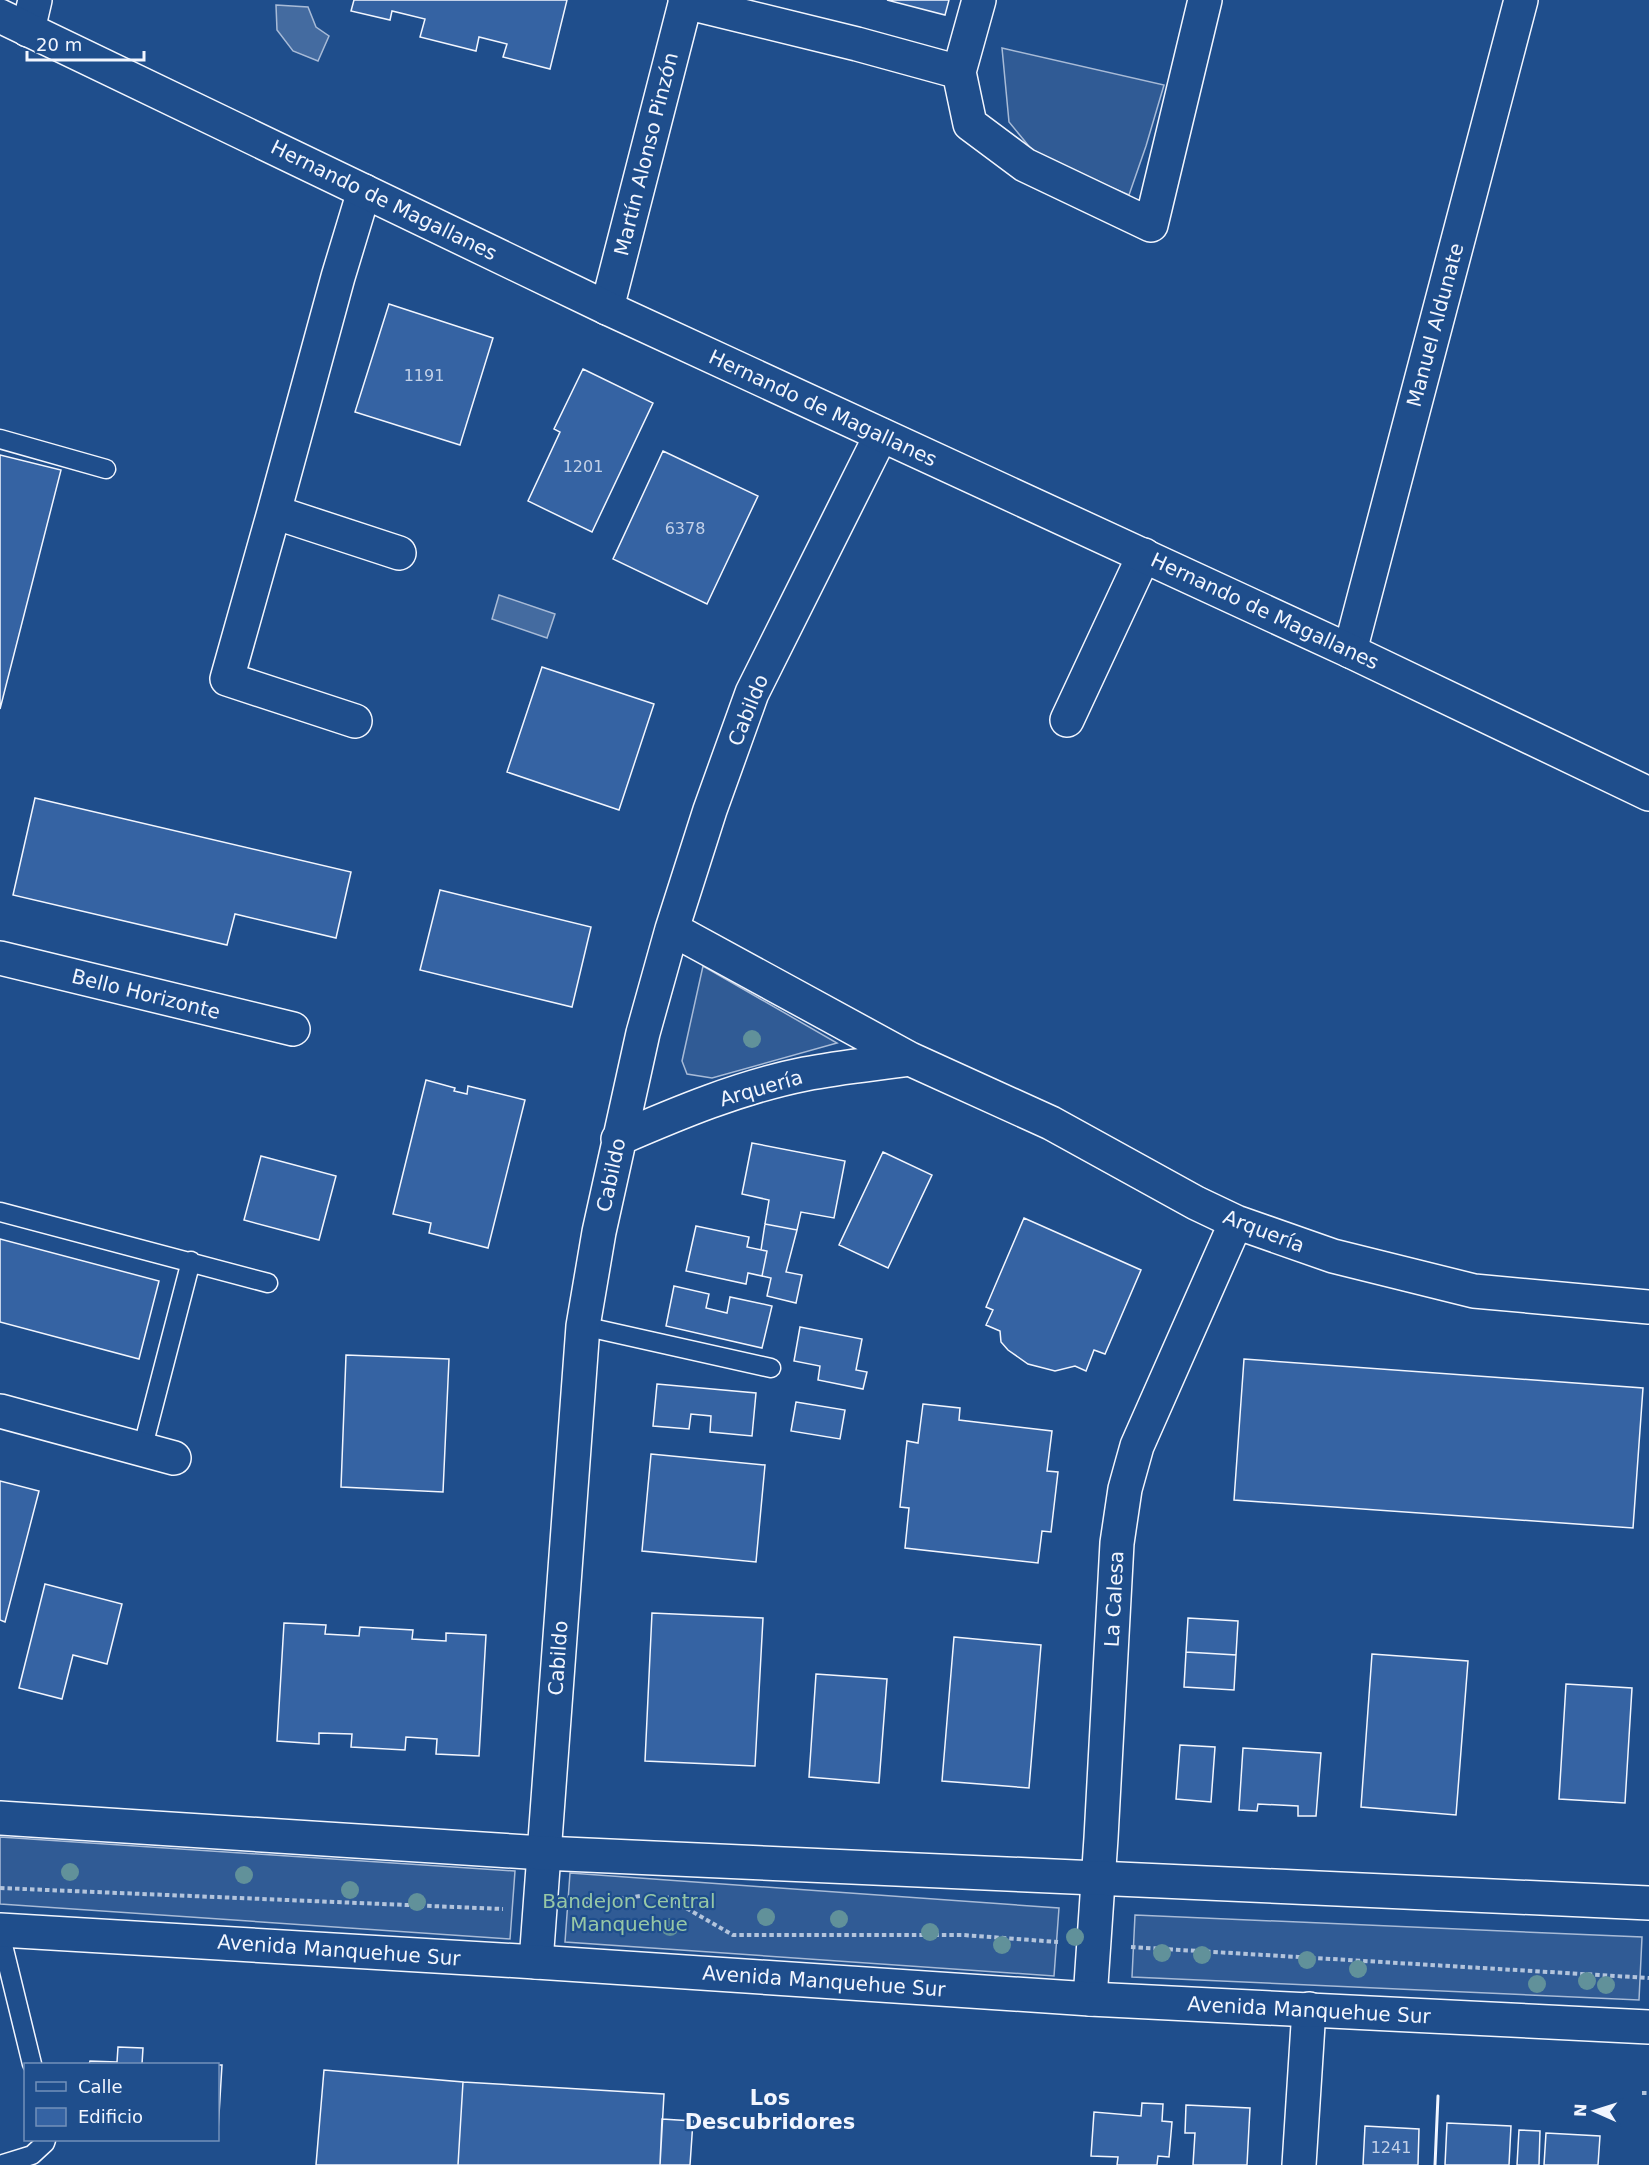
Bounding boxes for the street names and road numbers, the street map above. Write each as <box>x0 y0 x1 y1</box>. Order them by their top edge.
street label: Martín Alonso Pinzón <box>609 50 683 258</box>
street label: Hernando de Magallanes <box>267 135 501 265</box>
street label: Manuel Aldunate <box>1402 240 1468 410</box>
street label: Hernando de Magallanes <box>705 345 941 471</box>
street label: Hernando de Magallanes <box>1147 548 1383 674</box>
street label: Cabildo <box>723 671 773 749</box>
street label: Bello Horizonte <box>69 964 223 1024</box>
street label: Arquería <box>717 1065 805 1111</box>
street label: Cabildo <box>591 1136 631 1214</box>
street label: Arquería <box>1220 1205 1308 1257</box>
street label: La Calesa <box>1099 1550 1129 1648</box>
street label: Cabildo <box>543 1620 573 1696</box>
street label: Avenida Manquehue Sur <box>217 1930 462 1971</box>
street label: Avenida Manquehue Sur <box>702 1961 947 2002</box>
street label: Avenida Manquehue Sur <box>1187 1992 1432 2028</box>

